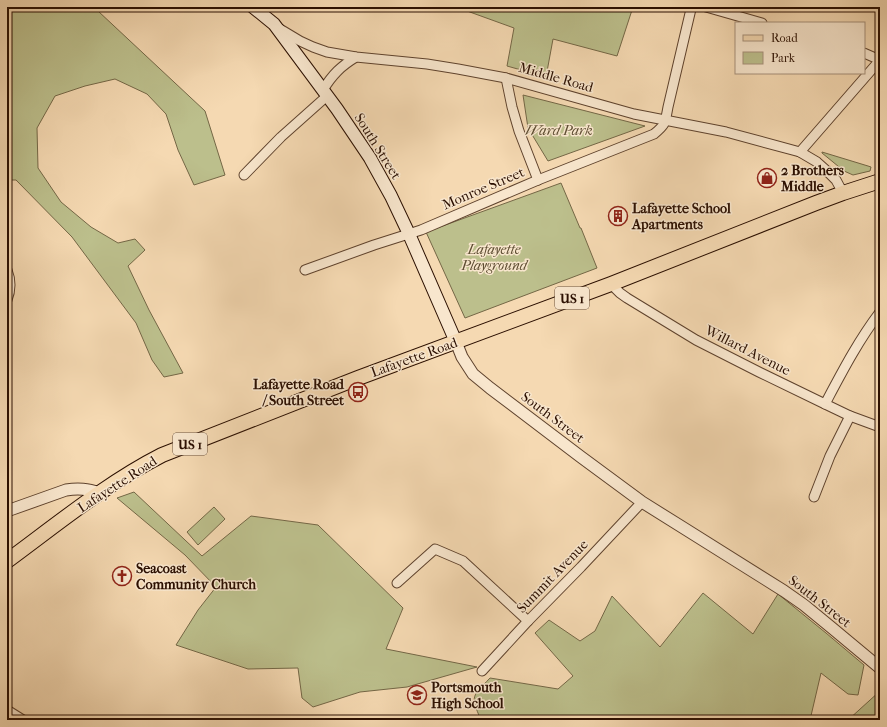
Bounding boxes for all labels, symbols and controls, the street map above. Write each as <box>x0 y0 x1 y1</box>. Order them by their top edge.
legend <box>735 22 865 74</box>
text: Road <box>771 31 798 45</box>
text: Park <box>771 51 796 65</box>
street label: Middle Road <box>517 59 596 96</box>
street label: South Street <box>351 110 405 183</box>
park label: Ward Park <box>525 122 593 139</box>
place label: 2 Brothers Middle <box>780 162 845 195</box>
street label: Monroe Street <box>440 164 527 213</box>
shop icon: 2 Brothers Middle <box>756 167 778 189</box>
place label: Lafayette School Apartments <box>631 200 731 233</box>
building icon: Lafayette School Apartments <box>607 205 629 227</box>
park label: Lafayette Playground <box>460 241 529 274</box>
road number: US 1 <box>555 287 589 309</box>
street label: Willard Avenue <box>701 321 793 379</box>
street label: Lafayette Road <box>369 334 460 381</box>
place label: Lafayette Road / South Street <box>253 376 345 409</box>
bus stop icon: Lafayette Road / South Street <box>347 381 369 403</box>
street label: South Street <box>518 388 588 447</box>
road number: US 1 <box>173 433 207 455</box>
street label: Lafayette Road <box>74 452 160 516</box>
street label: Summit Avenue <box>513 536 592 617</box>
place label: Seacoast Community Church <box>136 560 257 593</box>
church icon: Seacoast Community Church <box>111 565 133 587</box>
street label: South Street <box>785 572 854 631</box>
place label: Portsmouth High School <box>431 679 504 712</box>
school or university icon: Portsmouth High School <box>406 684 428 706</box>

